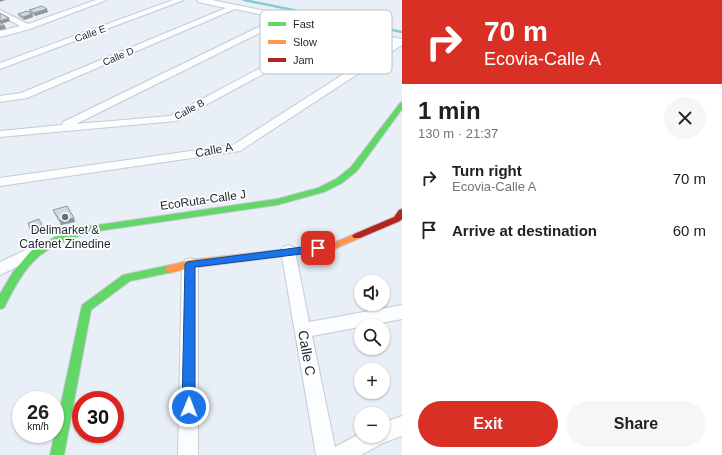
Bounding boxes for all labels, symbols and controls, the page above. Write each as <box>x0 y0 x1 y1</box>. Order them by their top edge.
legend <box>260 10 392 74</box>
icon: right <box>418 16 470 68</box>
text: 70 m <box>484 16 548 47</box>
text: Fast <box>293 18 314 30</box>
street label: Calle E <box>73 23 108 44</box>
text: Slow <box>293 36 317 48</box>
street label: Calle D <box>101 45 135 68</box>
text: Ecovia-Calle A <box>484 49 601 69</box>
text: Jam <box>293 54 314 66</box>
street label: Calle B <box>172 97 206 122</box>
text: 1 min <box>418 97 481 124</box>
button: close <box>664 97 706 139</box>
text: 130 m · 21:37 <box>418 126 498 141</box>
street label: Calle A <box>194 140 234 160</box>
text: Turn right <box>452 162 522 179</box>
icon: right <box>418 167 440 189</box>
text: 70 m <box>673 170 706 187</box>
text: Ecovia-Calle A <box>452 179 537 194</box>
street label: EcoRuta-Calle J <box>159 187 247 213</box>
marker: Delimarket & Cafenet Zinedine <box>60 212 70 222</box>
icon: arrive <box>418 219 440 241</box>
text: Arrive at destination <box>452 222 597 239</box>
text: 60 m <box>673 222 706 239</box>
place label: Delimarket & Cafenet Zinedine <box>19 223 111 251</box>
pin <box>301 231 335 265</box>
icon: arrive <box>307 237 329 259</box>
map controls <box>354 275 390 443</box>
button: sound <box>354 275 390 311</box>
button: search <box>354 319 390 355</box>
street label: Calle C <box>295 329 319 377</box>
button: + <box>354 363 390 399</box>
position arrow <box>168 386 210 428</box>
speed limit sign: 30 <box>72 391 124 443</box>
text: 26 <box>27 401 49 423</box>
button: Exit <box>418 401 558 447</box>
button: Share <box>566 401 706 447</box>
button: − <box>354 407 390 443</box>
text: km/h <box>27 421 49 432</box>

